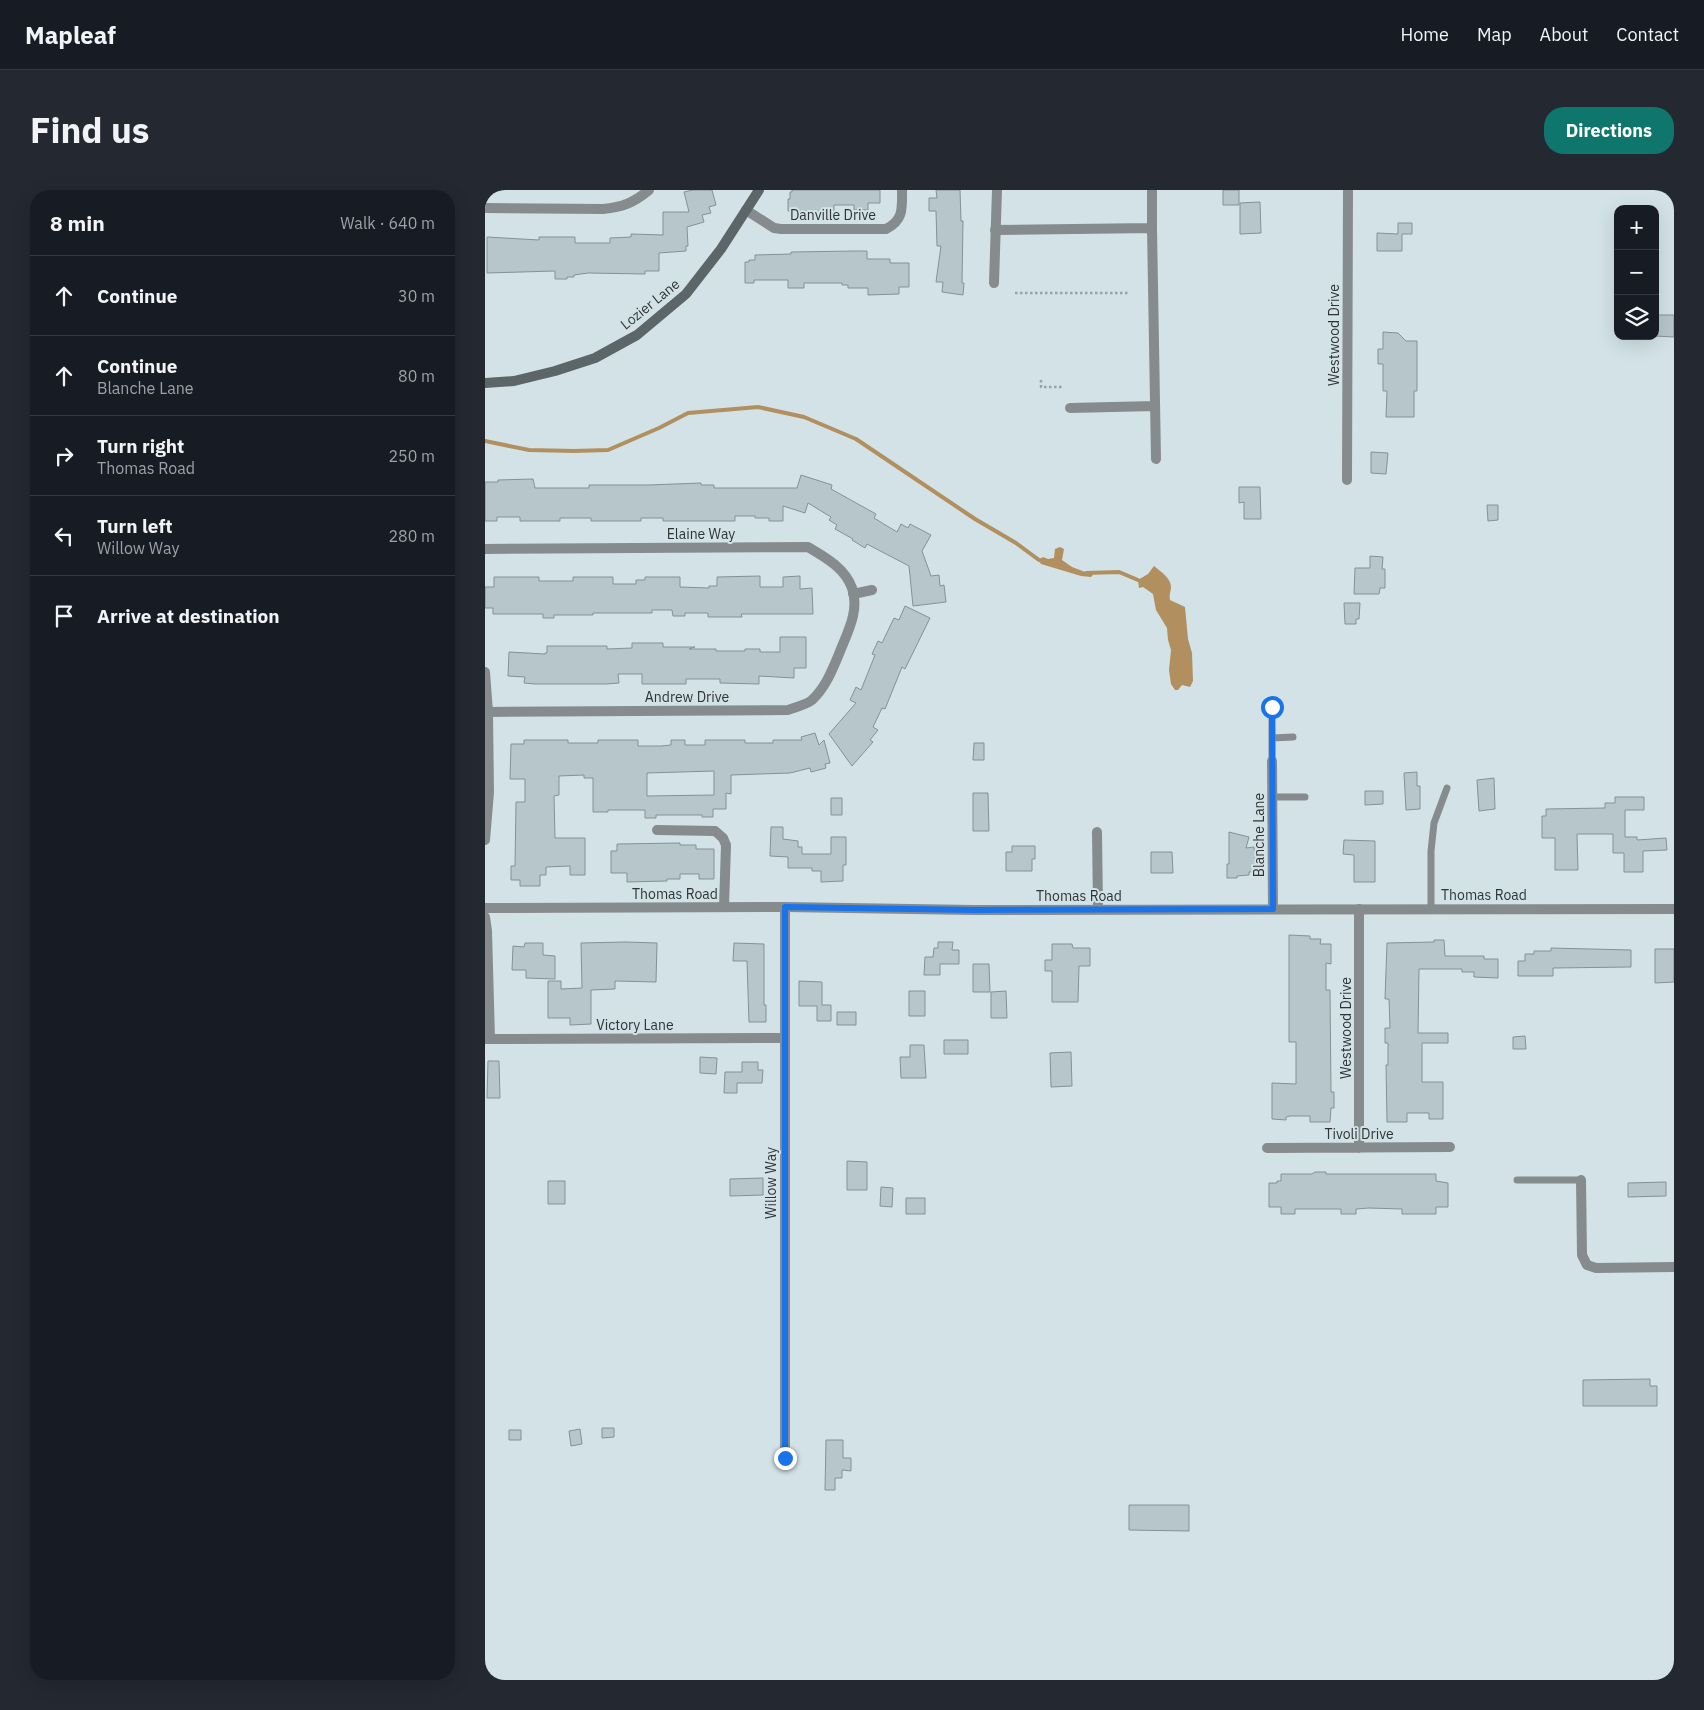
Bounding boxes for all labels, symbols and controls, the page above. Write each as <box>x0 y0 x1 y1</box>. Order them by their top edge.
text: Mapleaf <box>25 19 116 51</box>
text: Home <box>1401 23 1449 46</box>
text: Map <box>1477 23 1512 46</box>
text: About <box>1540 23 1588 46</box>
text: Contact <box>1616 23 1679 46</box>
text: Find us <box>30 107 149 153</box>
button: Directions <box>1544 107 1674 154</box>
map controls <box>1614 205 1659 340</box>
button: + <box>1614 205 1659 250</box>
street label: Danville Drive <box>790 206 876 224</box>
text: 8 min <box>50 209 105 237</box>
text: Walk · 640 m <box>340 213 435 233</box>
button: − <box>1614 250 1659 295</box>
street label: Lozier Lane <box>617 275 683 333</box>
icon: ahead <box>50 282 78 310</box>
text: Continue <box>97 284 177 308</box>
street label: Westwood Drive <box>1325 284 1343 386</box>
text: 30 m <box>398 286 435 306</box>
button: layers <box>1614 295 1659 340</box>
text: Continue <box>97 354 177 378</box>
icon: ahead <box>50 362 78 390</box>
text: 80 m <box>398 366 435 386</box>
text: Blanche Lane <box>97 378 194 398</box>
text: Turn right <box>97 434 184 458</box>
icon: right <box>50 442 78 470</box>
text: 250 m <box>388 446 435 466</box>
text: Thomas Road <box>97 458 195 478</box>
text: Turn left <box>97 514 173 538</box>
icon: left <box>50 522 78 550</box>
street label: Elaine Way <box>667 525 735 543</box>
text: 280 m <box>388 526 435 546</box>
text: Willow Way <box>97 538 179 558</box>
icon: arrive <box>50 602 78 630</box>
text: Arrive at destination <box>97 604 280 628</box>
street label: Andrew Drive <box>645 688 729 706</box>
route start <box>1261 696 1284 719</box>
street label: Blanche Lane <box>1250 792 1268 877</box>
street label: Thomas Road <box>632 885 718 903</box>
street label: Thomas Road <box>1441 886 1527 904</box>
street label: Thomas Road <box>1036 887 1122 905</box>
street label: Westwood Drive <box>1337 977 1355 1079</box>
street label: Victory Lane <box>596 1016 674 1034</box>
street label: Tivoli Drive <box>1324 1125 1394 1143</box>
street label: Willow Way <box>762 1147 780 1219</box>
route end <box>774 1447 797 1470</box>

